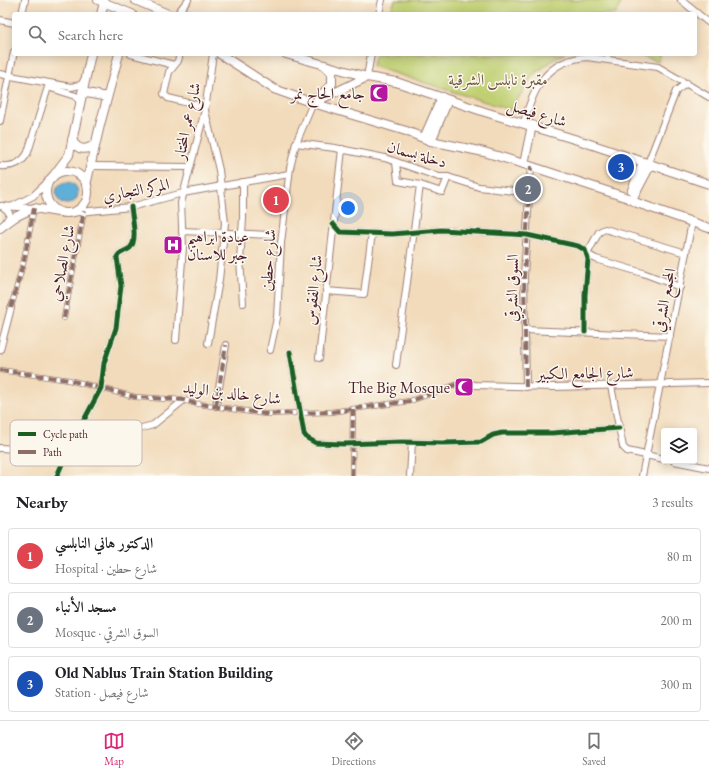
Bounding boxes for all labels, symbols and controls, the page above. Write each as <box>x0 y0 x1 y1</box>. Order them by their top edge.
search box <box>12 12 697 56</box>
icon: search <box>26 23 48 45</box>
text: Search here <box>58 25 123 44</box>
park label: مقبرة نابلس الشرقية <box>448 69 548 90</box>
street label: شارع عمر المختار <box>168 80 208 164</box>
mosque icon: جامع الحاج نمر <box>368 82 390 104</box>
place label: جامع الحاج نمر <box>289 83 365 109</box>
street label: شارع فيصل <box>504 94 569 135</box>
street label: دخلة بسمان <box>385 135 449 173</box>
pin: 3 <box>608 152 634 182</box>
street label: المركز التجاري <box>101 173 172 209</box>
pin: 2 <box>515 174 541 204</box>
pin: 1 <box>263 185 289 215</box>
your location <box>338 198 358 218</box>
street label: شارع الصلاحي <box>44 223 83 304</box>
place label: عيادة ابراهيم جبر للاسنان <box>187 226 249 265</box>
street label: شارع حطين <box>255 228 284 292</box>
hospital icon: عيادة ابراهيم جبر للاسنان <box>162 234 184 256</box>
street label: شارع الفقوس <box>299 254 330 327</box>
street label: السوق الشرقي <box>501 254 525 322</box>
street label: المجمع الشرقي <box>648 266 685 335</box>
street label: شارع الجامع الكبير <box>534 362 634 389</box>
mosque icon: The Big Mosque <box>453 376 475 398</box>
street label: شارع خالد بن الوليد <box>181 377 282 412</box>
place label: The Big Mosque <box>348 377 450 398</box>
legend <box>10 420 142 466</box>
text: Cycle path <box>43 427 88 441</box>
map controls <box>661 428 697 464</box>
button: layers <box>661 428 697 464</box>
text: Path <box>43 445 62 459</box>
text: Nearby <box>16 491 68 513</box>
text: 3 results <box>652 494 693 511</box>
text: الدكتور هاني النابلسي <box>55 533 153 552</box>
text: 1 <box>27 548 33 565</box>
text: 80 m <box>667 548 692 565</box>
text: Hospital · شارع حطين <box>55 560 157 577</box>
text: مسجد الأنباء <box>55 597 117 616</box>
text: 2 <box>27 612 33 629</box>
text: 200 m <box>661 612 692 629</box>
text: Mosque · السوق الشرقي <box>55 624 159 641</box>
text: Old Nablus Train Station Building <box>55 663 273 682</box>
text: 3 <box>27 676 33 693</box>
text: 300 m <box>661 676 692 693</box>
text: Station · شارع فيصل <box>55 684 149 701</box>
tab: Map <box>103 730 125 768</box>
tab: Directions <box>332 730 376 768</box>
tab: Saved <box>582 730 606 768</box>

